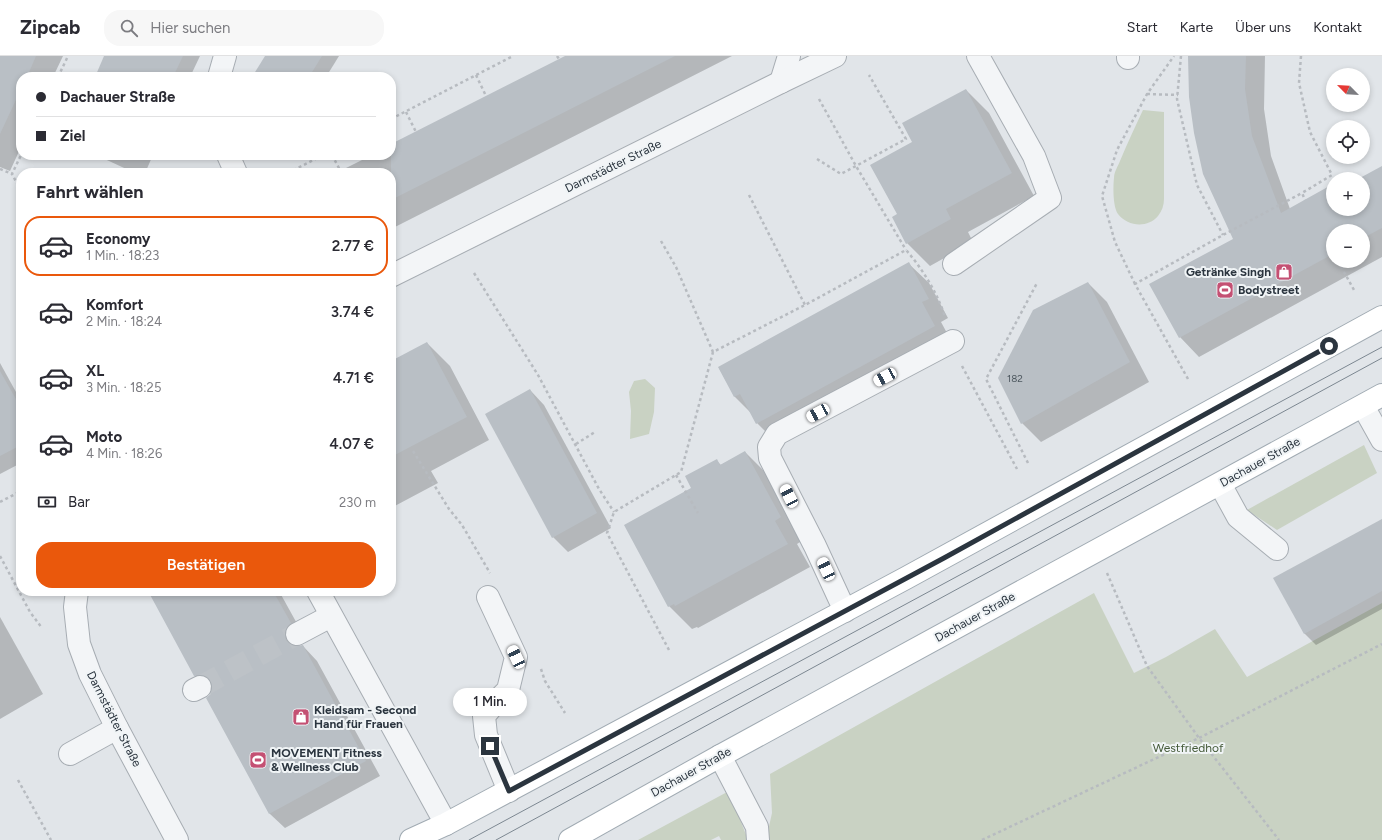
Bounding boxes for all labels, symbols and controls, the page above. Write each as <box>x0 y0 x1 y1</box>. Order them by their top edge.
search box <box>104 10 384 46</box>
text: Zipcab <box>20 16 80 39</box>
icon: search <box>118 17 140 39</box>
text: Hier suchen <box>150 19 230 37</box>
text: Start <box>1127 19 1158 36</box>
text: Karte <box>1180 19 1213 36</box>
text: Über uns <box>1235 19 1291 36</box>
text: Kontakt <box>1313 19 1362 36</box>
north arrow <box>1326 68 1370 112</box>
map controls <box>1326 68 1370 268</box>
text: Dachauer Straße <box>60 88 175 106</box>
button: locate <box>1326 120 1370 164</box>
text: Ziel <box>60 127 85 145</box>
street label: Darmstädter Straße <box>563 136 664 195</box>
button: + <box>1326 172 1370 216</box>
text: Fahrt wählen <box>36 181 143 203</box>
button: − <box>1326 224 1370 268</box>
icon: car <box>38 228 74 264</box>
text: Economy <box>86 230 151 248</box>
text: 2.77 € <box>332 237 374 255</box>
text: 1 Min. · 18:23 <box>86 248 159 263</box>
shop icon: Getränke Singh <box>1274 262 1294 282</box>
place label: Getränke Singh <box>1186 265 1271 279</box>
sports icon: Bodystreet <box>1215 280 1235 300</box>
place label: Bodystreet <box>1238 283 1300 297</box>
icon: car <box>38 294 74 330</box>
text: Komfort <box>86 296 143 314</box>
text: 3.74 € <box>331 303 374 321</box>
text: 2 Min. · 18:24 <box>86 314 162 329</box>
route start <box>1320 337 1338 355</box>
icon: car <box>38 360 74 396</box>
text: XL <box>86 362 104 380</box>
car <box>872 366 898 388</box>
text: 4.71 € <box>333 369 374 387</box>
house number: 182 <box>1007 372 1023 385</box>
text: 3 Min. · 18:25 <box>86 380 161 395</box>
car <box>805 402 831 424</box>
icon: car <box>38 426 74 462</box>
text: Moto <box>86 428 122 446</box>
street label: Dachauer Straße <box>1218 434 1303 490</box>
text: 4.07 € <box>329 435 374 453</box>
text: 4 Min. · 18:26 <box>86 446 162 461</box>
car <box>778 483 800 509</box>
icon: cash <box>36 491 58 513</box>
text: Bar <box>68 493 90 511</box>
text: 230 m <box>339 495 376 510</box>
button: Bestätigen <box>36 542 376 588</box>
car <box>815 556 837 582</box>
street label: Dachauer Straße <box>933 589 1018 645</box>
car <box>505 644 527 670</box>
street label: Darmstädter Straße <box>84 669 144 770</box>
callout: 1 Min. <box>453 688 527 716</box>
text: 1 Min. <box>473 694 507 709</box>
place label: Kleidsam - Second Hand für Frauen <box>314 703 416 731</box>
shop icon: Kleidsam - Second Hand für Frauen <box>291 707 311 727</box>
route end <box>481 737 499 755</box>
park label: Westfriedhof <box>1153 741 1224 755</box>
street label: Dachauer Straße <box>649 744 734 800</box>
place label: MOVEMENT Fitness & Wellness Club <box>271 746 382 774</box>
sports icon: MOVEMENT Fitness & Wellness Club <box>248 750 268 770</box>

